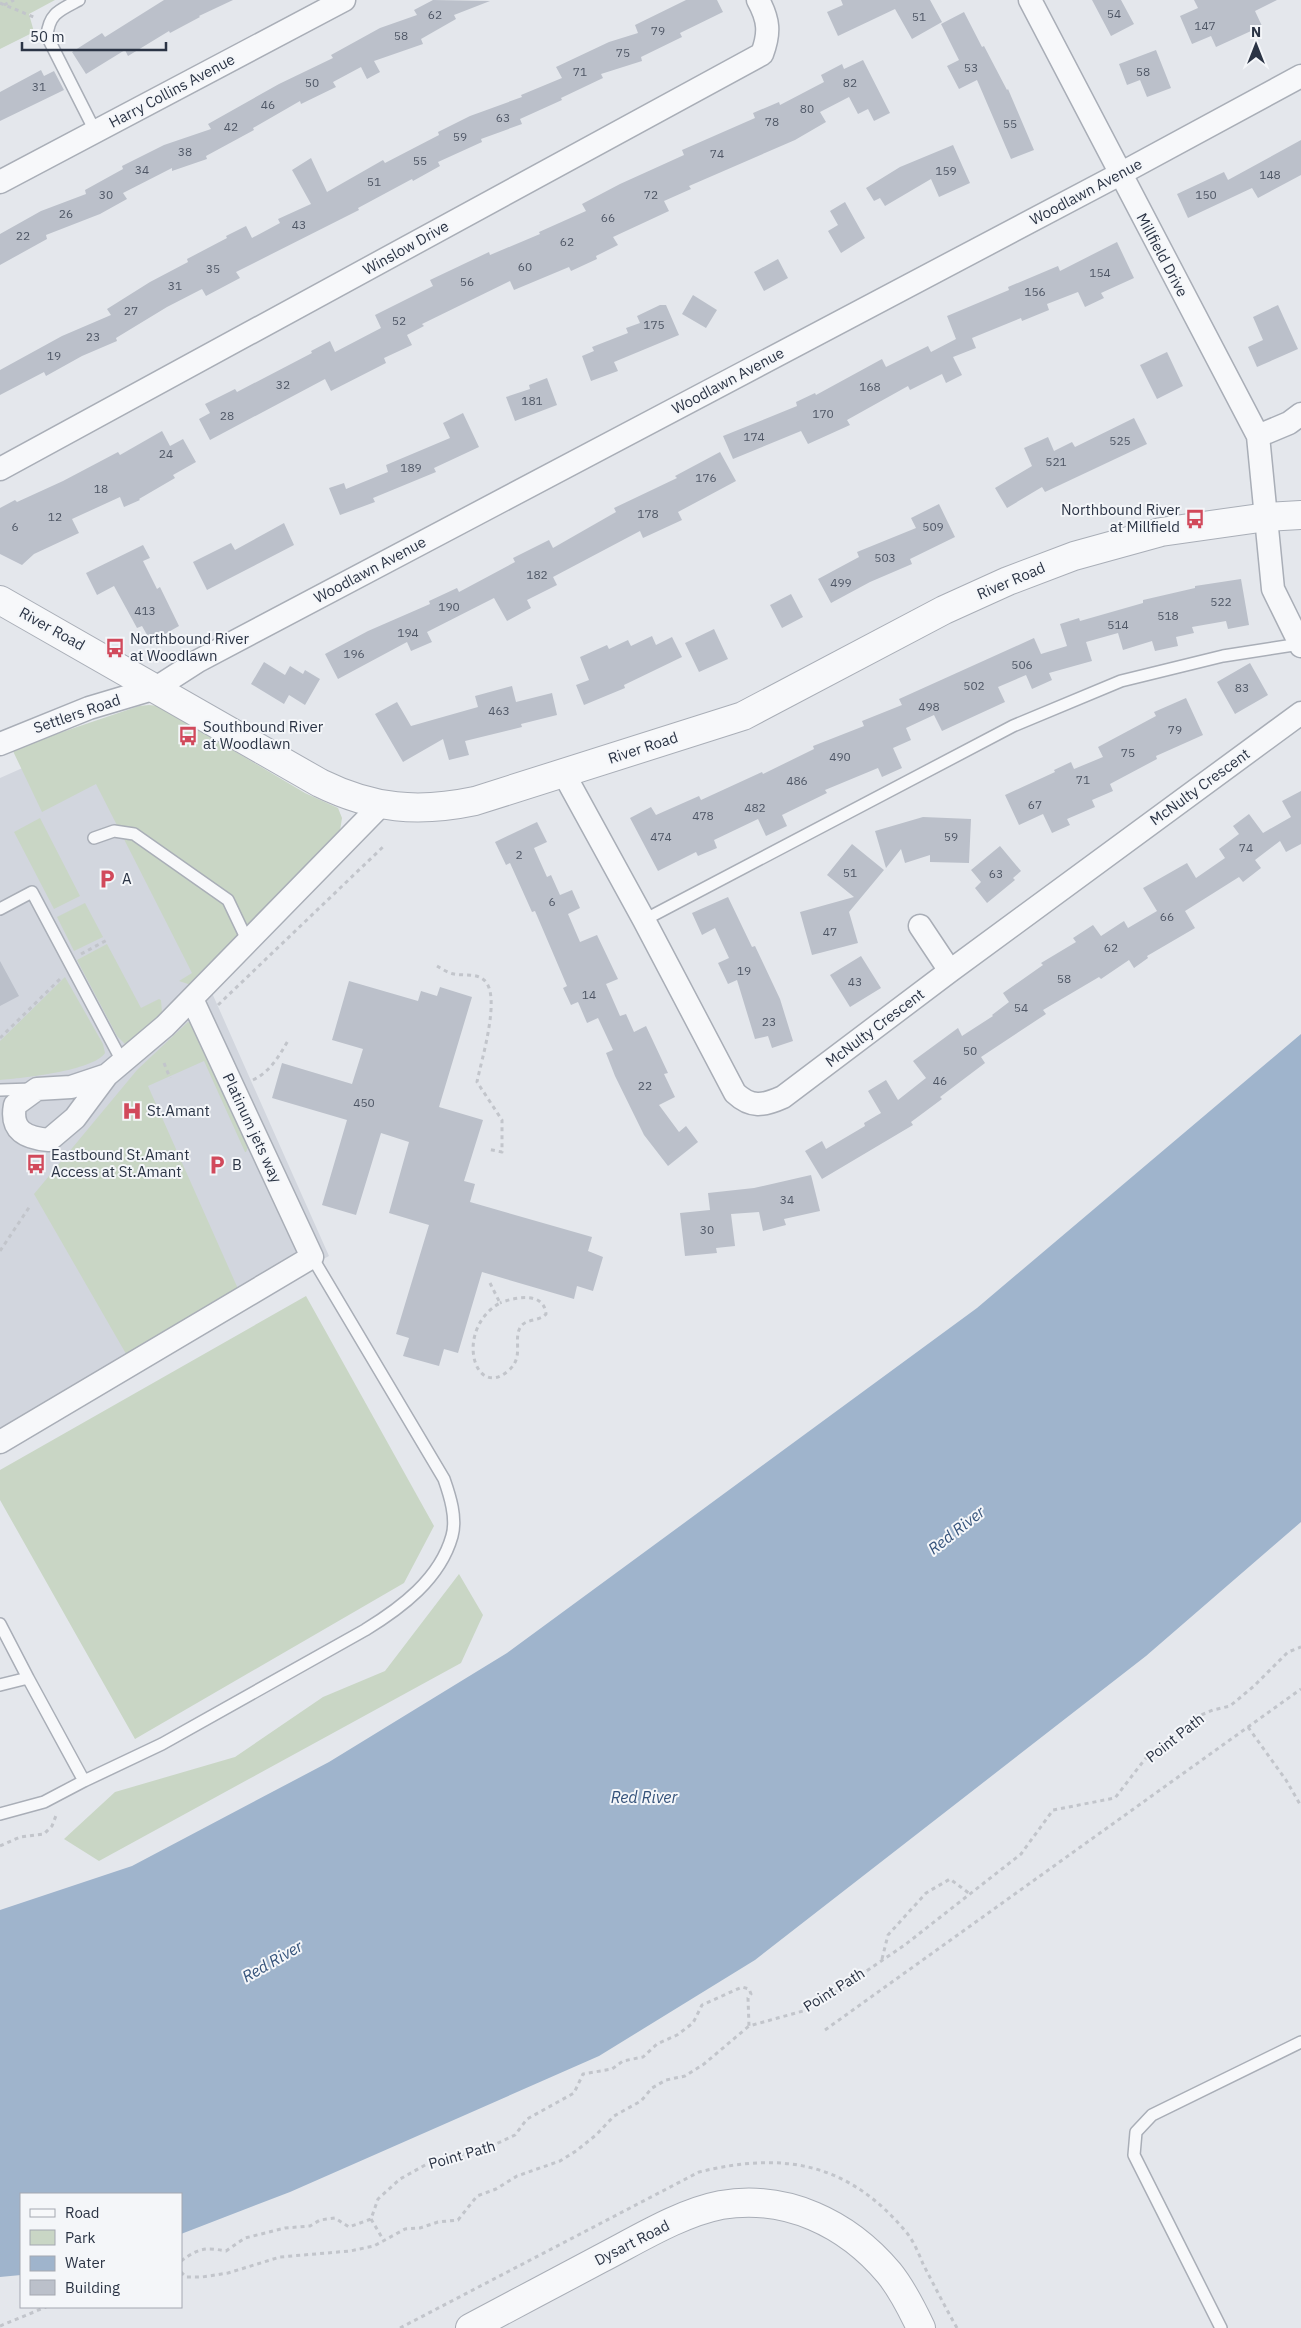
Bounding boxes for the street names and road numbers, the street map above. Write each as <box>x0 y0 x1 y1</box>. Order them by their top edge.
street label: Harry Collins Avenue <box>106 49 238 132</box>
street label: Woodlawn Avenue <box>1026 154 1145 229</box>
street label: Millfield Drive <box>1132 210 1192 300</box>
street label: Winslow Drive <box>360 216 452 279</box>
street label: Woodlawn Avenue <box>668 343 787 418</box>
street label: Woodlawn Avenue <box>310 532 429 607</box>
street label: River Road <box>974 558 1048 603</box>
street label: River Road <box>16 603 89 654</box>
street label: Settlers Road <box>31 690 123 737</box>
street label: River Road <box>605 727 680 768</box>
street label: McNulty Crescent <box>1146 744 1253 829</box>
street label: McNulty Crescent <box>822 984 928 1071</box>
street label: Platinum jets way <box>219 1070 286 1186</box>
street label: Point Path <box>1142 1709 1208 1766</box>
street label: Point Path <box>799 1963 868 2016</box>
street label: Point Path <box>426 2136 498 2173</box>
street label: Dysart Road <box>591 2216 672 2270</box>

